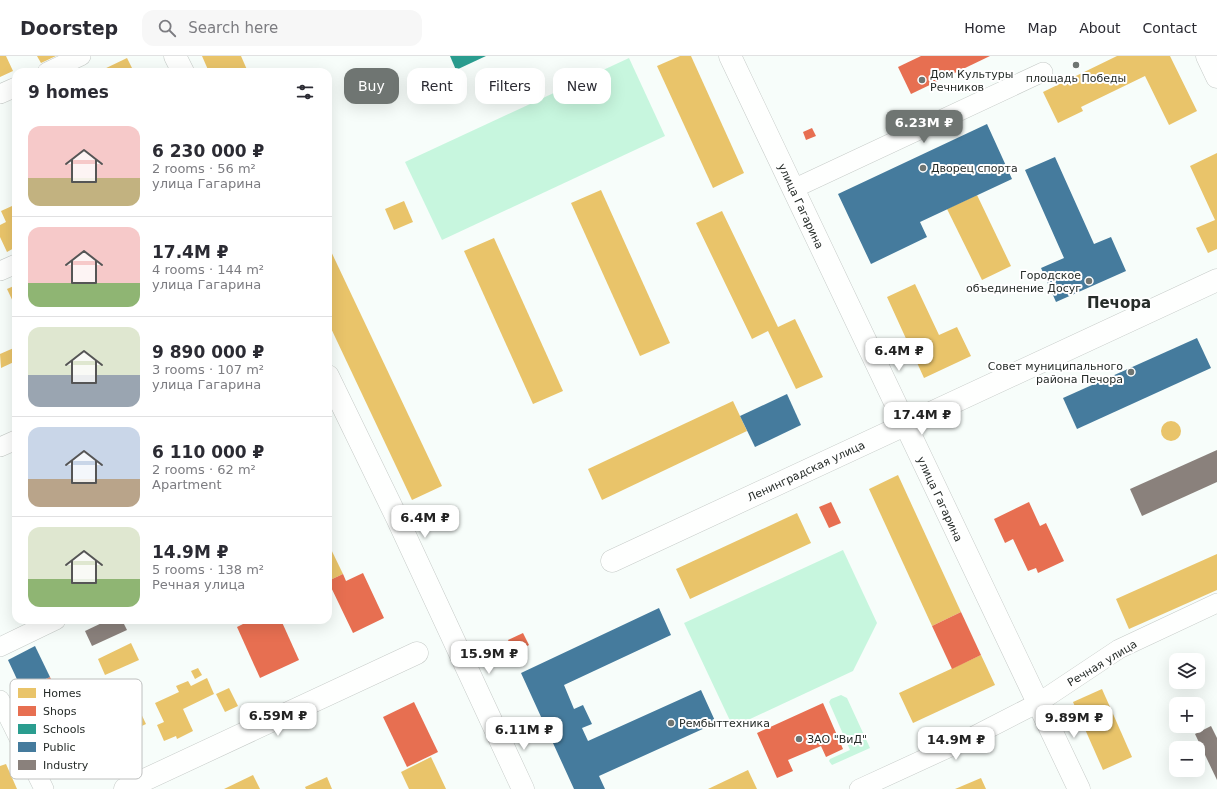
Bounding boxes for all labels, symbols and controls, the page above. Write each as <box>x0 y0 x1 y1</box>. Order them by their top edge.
search box <box>142 10 422 46</box>
text: Doorstep <box>20 17 118 39</box>
icon: search <box>156 17 178 39</box>
text: Search here <box>188 19 278 37</box>
text: Home <box>964 20 1006 36</box>
text: Map <box>1028 20 1057 36</box>
text: About <box>1079 20 1121 36</box>
text: Contact <box>1143 20 1197 36</box>
marker: площадь Победы <box>1071 60 1081 70</box>
chip: Buy <box>344 68 399 104</box>
chip: Rent <box>407 68 467 104</box>
chip: Filters <box>475 68 545 104</box>
chip: New <box>553 68 611 104</box>
place label: Дом Культуры Речников <box>930 68 1014 94</box>
place label: площадь Победы <box>1026 72 1126 85</box>
marker: Дом Культуры Речников <box>917 75 927 85</box>
icon: filters <box>294 81 316 103</box>
text: 9 homes <box>28 82 109 102</box>
pin: 6.23M ₽ <box>887 110 961 144</box>
text: 6.23M ₽ <box>895 115 953 130</box>
text: 6 230 000 ₽ <box>152 141 264 161</box>
icon: home <box>60 142 108 190</box>
text: 2 rooms · 56 m² <box>152 161 256 176</box>
street label: улица Гагарина <box>775 162 826 251</box>
place label: Дворец спорта <box>931 162 1018 175</box>
marker: Дворец спорта <box>918 163 928 173</box>
text: улица Гагарина <box>152 176 261 191</box>
text: 17.4M ₽ <box>152 242 229 262</box>
icon: home <box>60 243 108 291</box>
text: 4 rooms · 144 m² <box>152 262 264 277</box>
place label: Городское объединение Досуг <box>966 269 1081 295</box>
marker: Городское объединение Досуг <box>1084 276 1094 286</box>
text: улица Гагарина <box>152 277 261 292</box>
district label: Печора <box>1087 294 1151 312</box>
pin: 6.4M ₽ <box>866 338 932 372</box>
text: 9 890 000 ₽ <box>152 342 264 362</box>
icon: home <box>60 343 108 391</box>
text: 6.4M ₽ <box>874 343 924 358</box>
place label: Совет муниципального района Печора <box>988 360 1123 386</box>
text: 3 rooms · 107 m² <box>152 362 264 377</box>
marker: Совет муниципального района Печора <box>1126 367 1136 377</box>
text: улица Гагарина <box>152 377 261 392</box>
pin: 17.4M ₽ <box>885 402 959 436</box>
text: 17.4M ₽ <box>893 407 951 422</box>
street label: Ленинградская улица <box>745 438 867 504</box>
text: 6 110 000 ₽ <box>152 442 264 462</box>
icon: home <box>60 443 108 491</box>
street label: улица Гагарина <box>914 455 965 544</box>
text: 2 rooms · 62 m² <box>152 462 256 477</box>
text: Apartment <box>152 477 222 492</box>
pin: 6.4M ₽ <box>392 505 458 539</box>
text: 6.4M ₽ <box>400 510 450 525</box>
text: 14.9M ₽ <box>152 542 229 562</box>
icon: home <box>60 543 108 591</box>
text: 5 rooms · 138 m² <box>152 562 264 577</box>
text: Речная улица <box>152 577 245 592</box>
street label: Речная улица <box>1065 638 1139 689</box>
pin: 15.9M ₽ <box>452 641 526 675</box>
text: 15.9M ₽ <box>460 646 518 661</box>
map controls <box>1169 653 1205 777</box>
button: layers <box>1169 653 1205 689</box>
legend <box>10 679 142 779</box>
text: Homes <box>43 687 81 700</box>
button: + <box>1169 697 1205 733</box>
pin: 6.59M ₽ <box>241 703 315 737</box>
text: Shops <box>43 705 77 718</box>
pin: 9.89M ₽ <box>1037 705 1111 739</box>
text: 6.59M ₽ <box>249 708 307 723</box>
text: 9.89M ₽ <box>1045 710 1103 725</box>
pin: 6.11M ₽ <box>487 717 561 751</box>
place label: Рембыттехника <box>679 717 770 730</box>
marker: Рембыттехника <box>666 718 676 728</box>
text: 6.11M ₽ <box>495 722 553 737</box>
text: Schools <box>43 723 86 736</box>
pin: 14.9M ₽ <box>919 727 993 761</box>
text: 14.9M ₽ <box>927 732 985 747</box>
place label: ЗАО "ВиД" <box>807 733 867 746</box>
marker: ЗАО "ВиД" <box>794 734 804 744</box>
text: Public <box>43 741 76 754</box>
button: − <box>1169 741 1205 777</box>
text: Industry <box>43 759 89 772</box>

